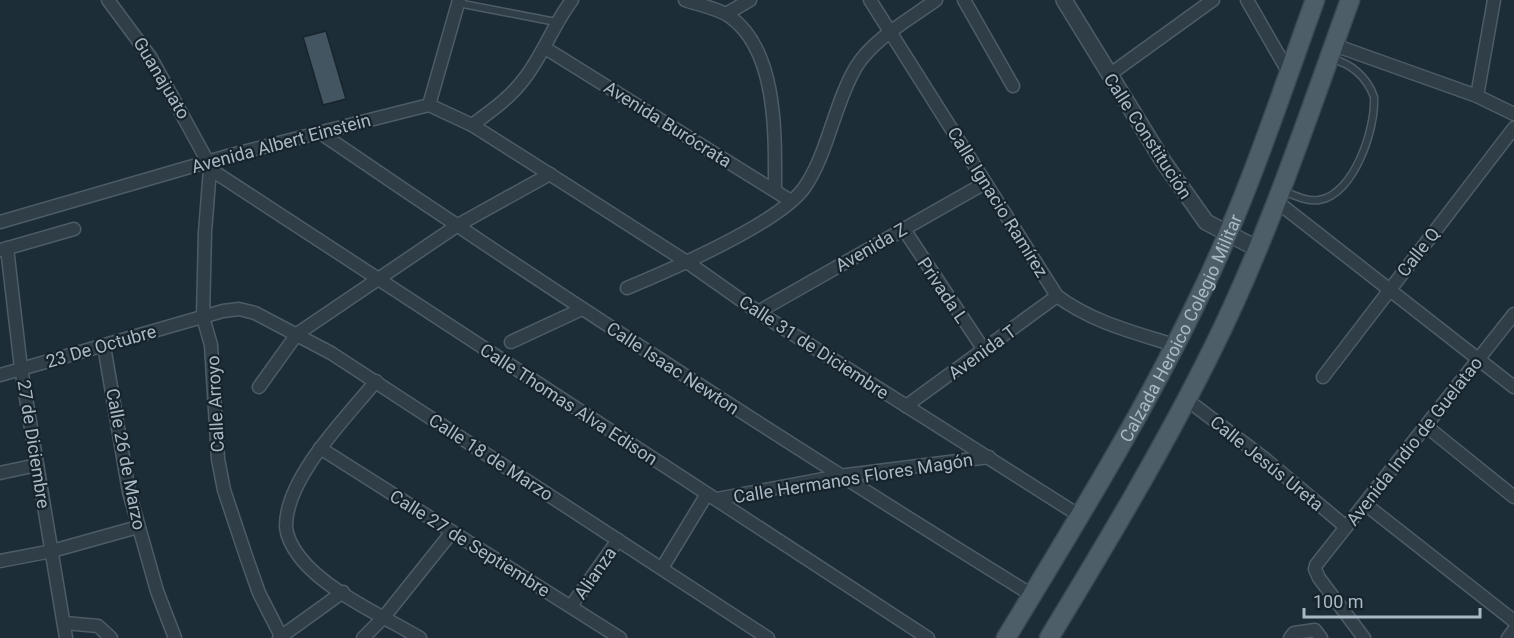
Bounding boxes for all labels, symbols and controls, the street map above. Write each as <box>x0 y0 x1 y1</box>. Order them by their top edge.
street label: Guanajuato <box>129 33 195 123</box>
street label: Calle Constitución <box>1100 69 1196 203</box>
street label: Avenida Burócrata <box>600 76 736 172</box>
street label: Avenida Albert Einstein <box>189 109 373 177</box>
street label: Calle Ignacio Ramírez <box>943 123 1053 281</box>
street label: Calzada Heroico Colegio Militar <box>1114 211 1246 446</box>
street label: Avenida Z <box>832 218 911 276</box>
street label: Calle Q <box>1392 223 1444 281</box>
street label: Privada L <box>914 253 973 327</box>
street label: Calle 31 de Diciembre <box>735 291 893 403</box>
street label: Calle Isaac Newton <box>603 317 743 419</box>
street label: 23 De Octubre <box>43 320 159 372</box>
street label: Avenida T <box>944 320 1020 384</box>
street label: Calle Thomas Alva Edison <box>476 339 662 469</box>
street label: Avenida Indio de Guelatao <box>1342 352 1486 530</box>
street label: Calle Arroyo <box>202 355 228 453</box>
street label: 27 de Diciembre <box>13 378 55 510</box>
street label: Calle 26 de Marzo <box>102 386 150 532</box>
street label: Calle 18 de Marzo <box>425 409 557 505</box>
street label: Calle Jesús Ureta <box>1206 411 1328 515</box>
street label: Calle Hermanos Flores Magón <box>732 449 974 507</box>
street label: Calle 27 de Septiembre <box>386 485 554 601</box>
street label: Alianza <box>569 543 621 603</box>
scale bar <box>1304 581 1480 619</box>
text: 100 m <box>1313 591 1364 612</box>

